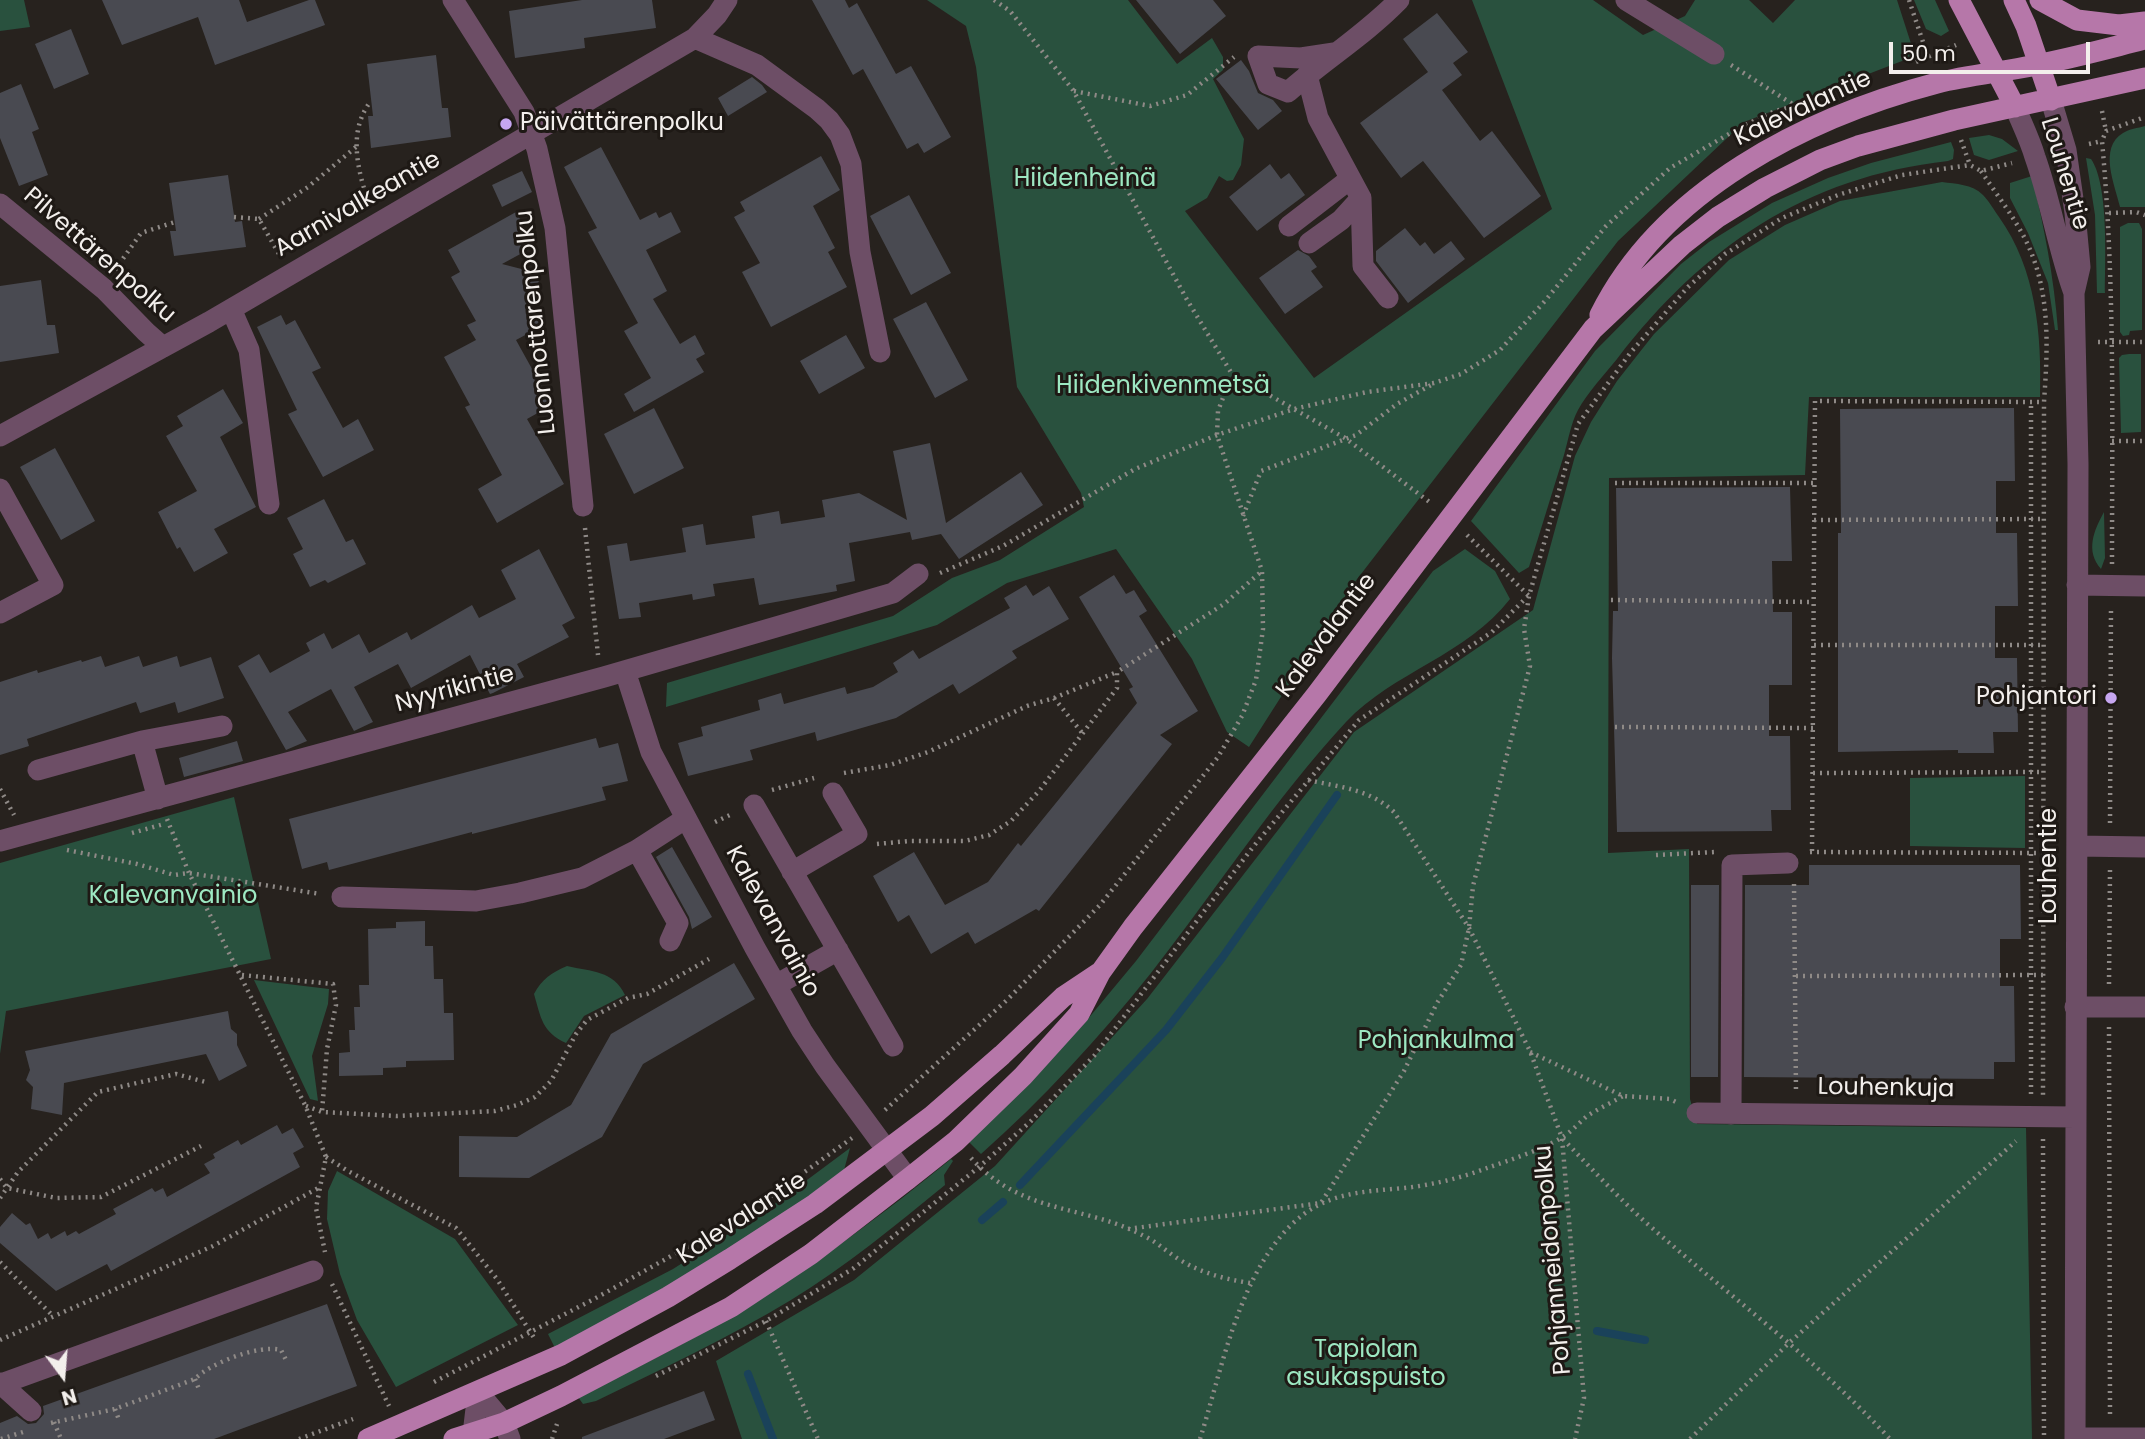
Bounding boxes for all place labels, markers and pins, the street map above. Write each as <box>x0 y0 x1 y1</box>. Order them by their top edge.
place label: Päivättärenpolku <box>520 110 724 138</box>
marker: Päivättärenpolku <box>498 116 514 132</box>
place label: Pohjantori <box>1976 684 2097 712</box>
marker: Pohjantori <box>2103 690 2119 706</box>

